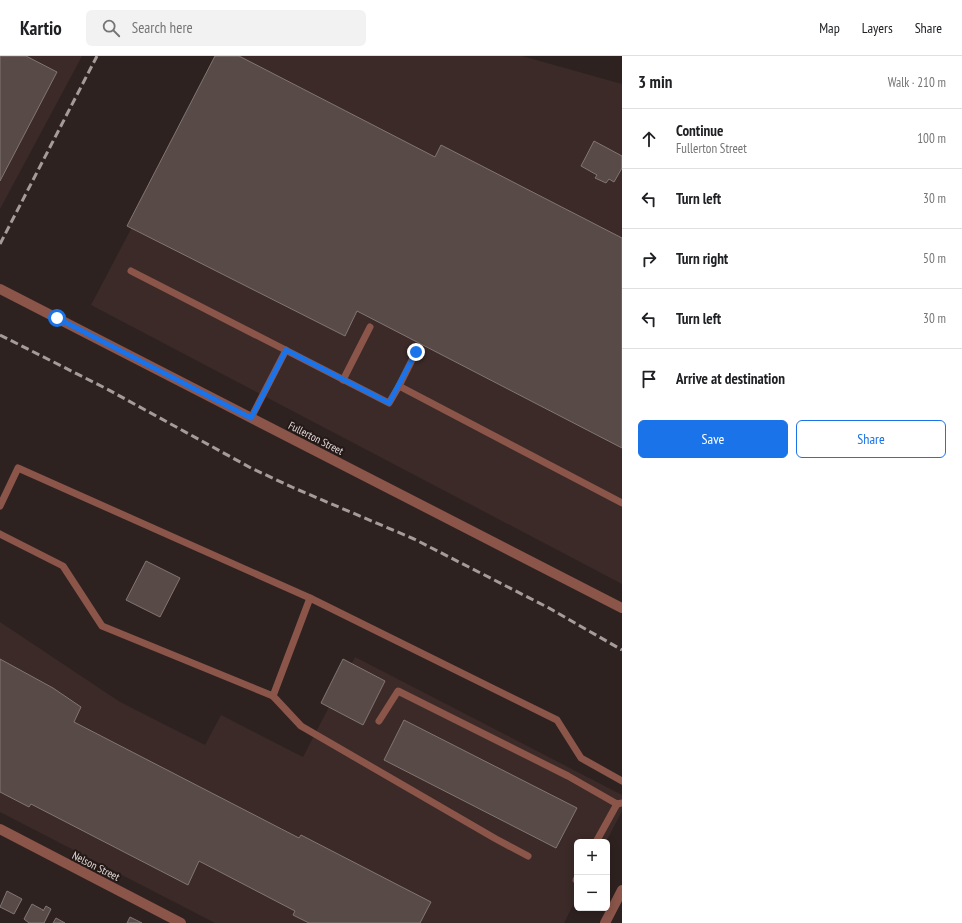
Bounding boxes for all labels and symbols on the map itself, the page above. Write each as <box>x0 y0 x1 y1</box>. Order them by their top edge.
route start <box>48 309 66 327</box>
route end <box>407 343 425 361</box>
street label: Fullerton Street <box>286 418 346 458</box>
street label: Nelson Street <box>70 848 122 884</box>

